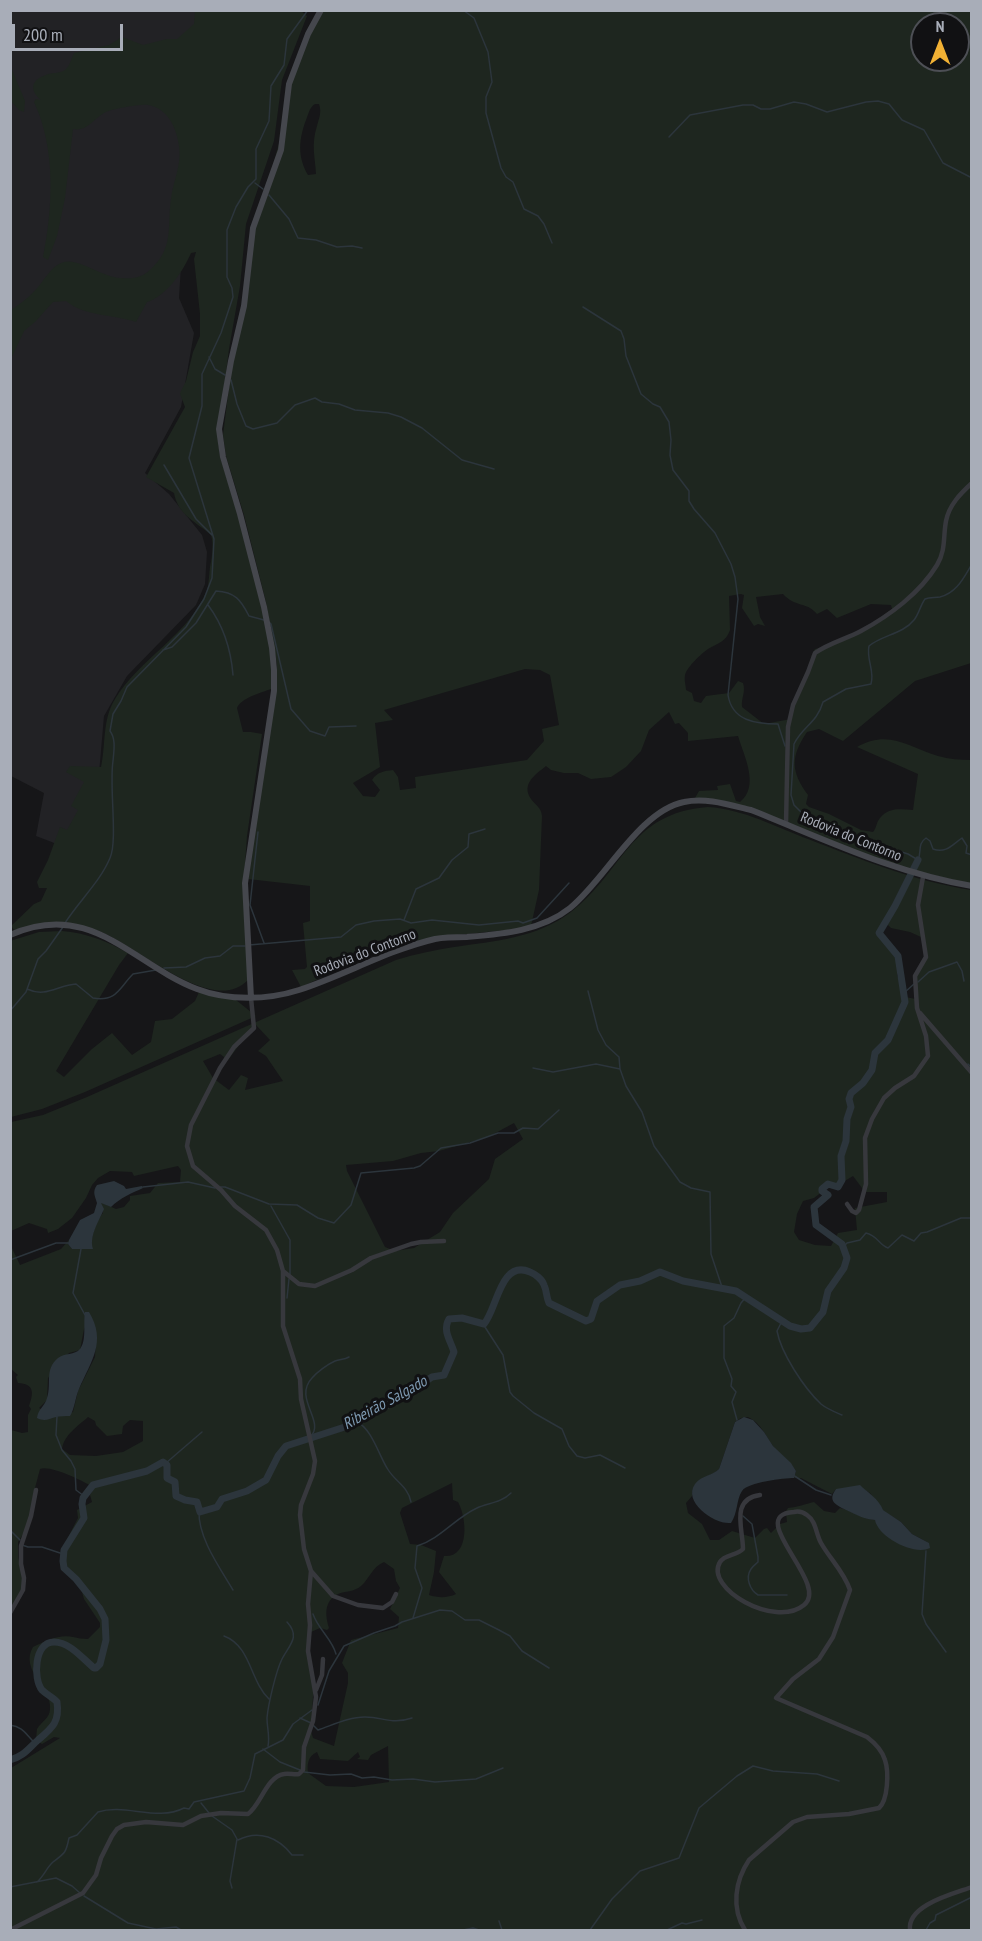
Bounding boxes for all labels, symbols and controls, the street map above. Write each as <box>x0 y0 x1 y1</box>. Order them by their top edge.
scale bar <box>15 12 126 50</box>
north arrow <box>910 12 970 72</box>
text: N <box>936 16 944 36</box>
text: 200 m <box>23 23 63 46</box>
street label: Rodovia do Contorno <box>798 809 904 865</box>
street label: Rodovia do Contorno <box>312 925 418 981</box>
water label: Ribeirão Salgado <box>340 1372 430 1434</box>

